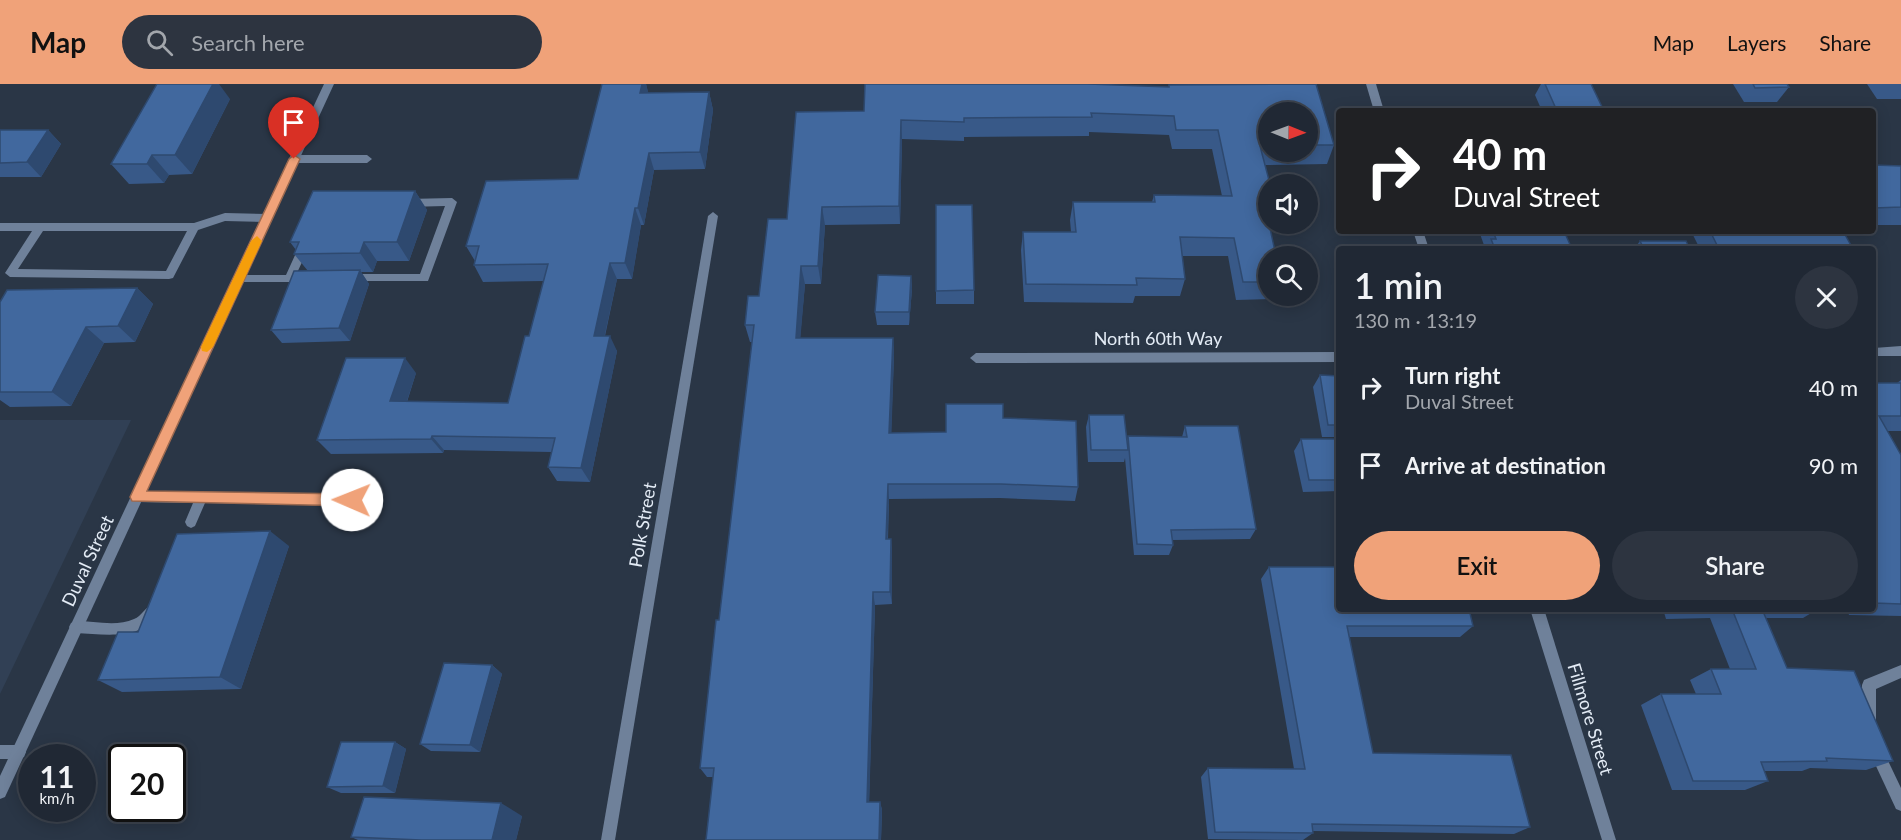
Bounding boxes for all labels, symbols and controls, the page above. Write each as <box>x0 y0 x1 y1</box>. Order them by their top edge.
search box <box>122 15 542 69</box>
text: Map <box>30 25 86 59</box>
icon: search <box>143 26 176 59</box>
text: Search here <box>191 29 305 56</box>
text: Map <box>1653 30 1694 55</box>
text: Layers <box>1727 30 1786 55</box>
text: Share <box>1819 30 1871 55</box>
pin <box>268 97 319 159</box>
north arrow <box>1258 102 1318 162</box>
map controls <box>1258 102 1318 306</box>
icon: arrive <box>277 106 310 139</box>
text: 40 m <box>1453 129 1547 179</box>
icon: right <box>1354 132 1432 210</box>
button: sound <box>1258 174 1318 234</box>
text: Duval Street <box>1453 180 1600 213</box>
button: search <box>1258 246 1318 306</box>
text: 1 min <box>1354 263 1443 307</box>
button: close <box>1795 266 1858 329</box>
text: 130 m · 13:19 <box>1354 308 1477 332</box>
street label: North 60th Way <box>1094 327 1223 349</box>
text: Turn right <box>1405 362 1500 389</box>
icon: right <box>1354 371 1387 404</box>
text: 40 m <box>1809 374 1858 401</box>
text: Duval Street <box>1405 389 1514 413</box>
icon: arrive <box>1354 449 1387 482</box>
text: Arrive at destination <box>1405 452 1606 479</box>
text: 90 m <box>1809 452 1858 479</box>
position arrow <box>320 468 384 532</box>
street label: Polk Street <box>624 480 660 569</box>
street label: Duval Street <box>56 511 118 610</box>
button: Exit <box>1354 531 1600 600</box>
button: Share <box>1612 531 1858 600</box>
street label: Fillmore Street <box>1564 660 1619 778</box>
speed limit sign: 20 <box>108 744 186 822</box>
text: 11 <box>40 758 74 794</box>
text: km/h <box>39 789 75 807</box>

